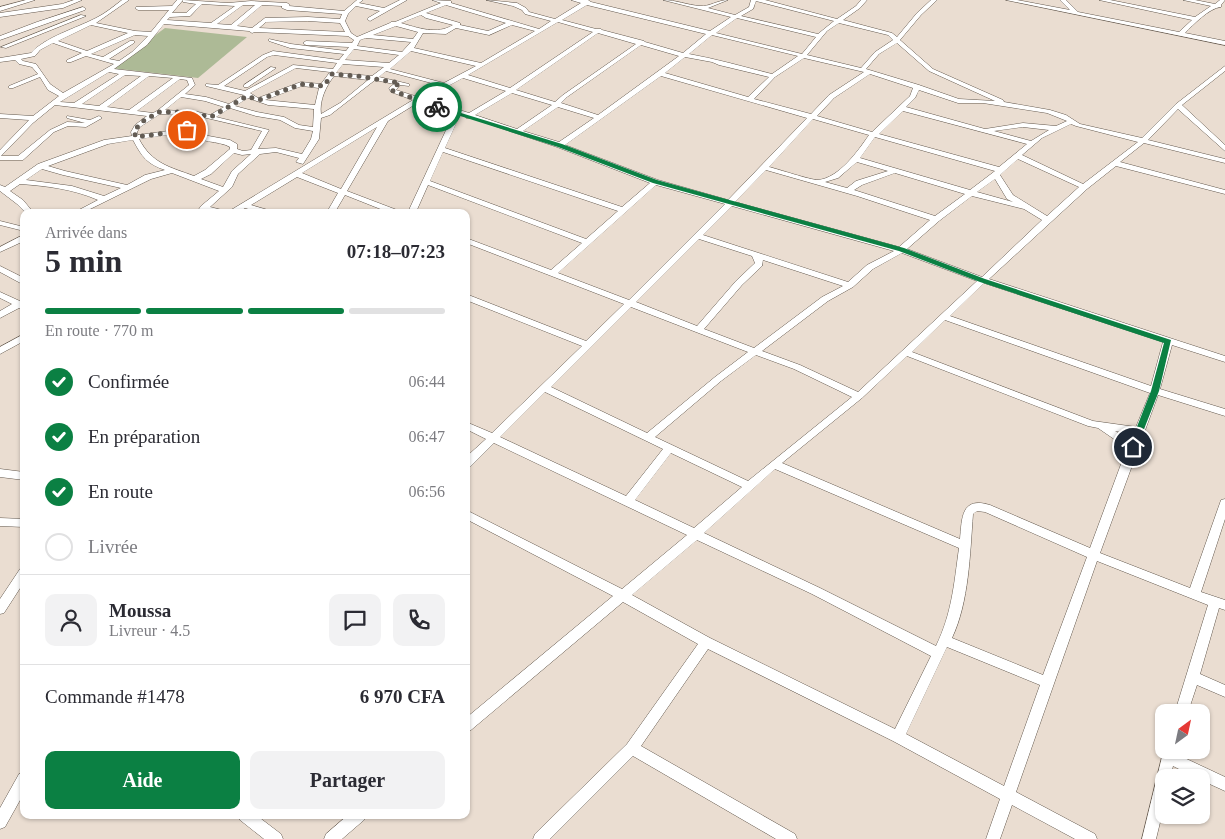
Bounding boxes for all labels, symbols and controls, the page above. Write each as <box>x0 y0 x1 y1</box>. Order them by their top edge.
courier <box>412 82 462 132</box>
icon: bike <box>423 93 451 121</box>
pin <box>166 109 208 151</box>
icon: bag <box>173 116 201 144</box>
text: Arrivée dans <box>45 224 127 241</box>
text: 07:18–07:23 <box>347 241 445 262</box>
text: 5 min <box>45 243 122 279</box>
text: En route · 770 m <box>45 322 153 339</box>
icon: check <box>45 368 73 396</box>
text: Confirmée <box>88 371 169 392</box>
text: 06:44 <box>409 373 445 390</box>
icon: check <box>45 423 73 451</box>
text: En préparation <box>88 426 200 447</box>
pin <box>1112 426 1154 468</box>
text: 06:47 <box>409 428 445 445</box>
icon: home <box>1119 433 1147 461</box>
icon: check <box>45 478 73 506</box>
text: En route <box>88 481 153 502</box>
text: 06:56 <box>409 483 445 500</box>
text: Livrée <box>88 536 138 557</box>
button: person <box>45 594 97 646</box>
button: chat <box>329 594 381 646</box>
button: phone <box>393 594 445 646</box>
text: Moussa <box>109 600 171 621</box>
text: Livreur · 4.5 <box>109 622 190 639</box>
text: Commande #1478 <box>45 686 185 707</box>
text: 6 970 CFA <box>360 686 445 707</box>
north arrow <box>1155 704 1210 759</box>
map controls <box>1155 704 1210 824</box>
button: Aide <box>45 751 240 809</box>
button: Partager <box>250 751 445 809</box>
button: layers <box>1155 769 1210 824</box>

